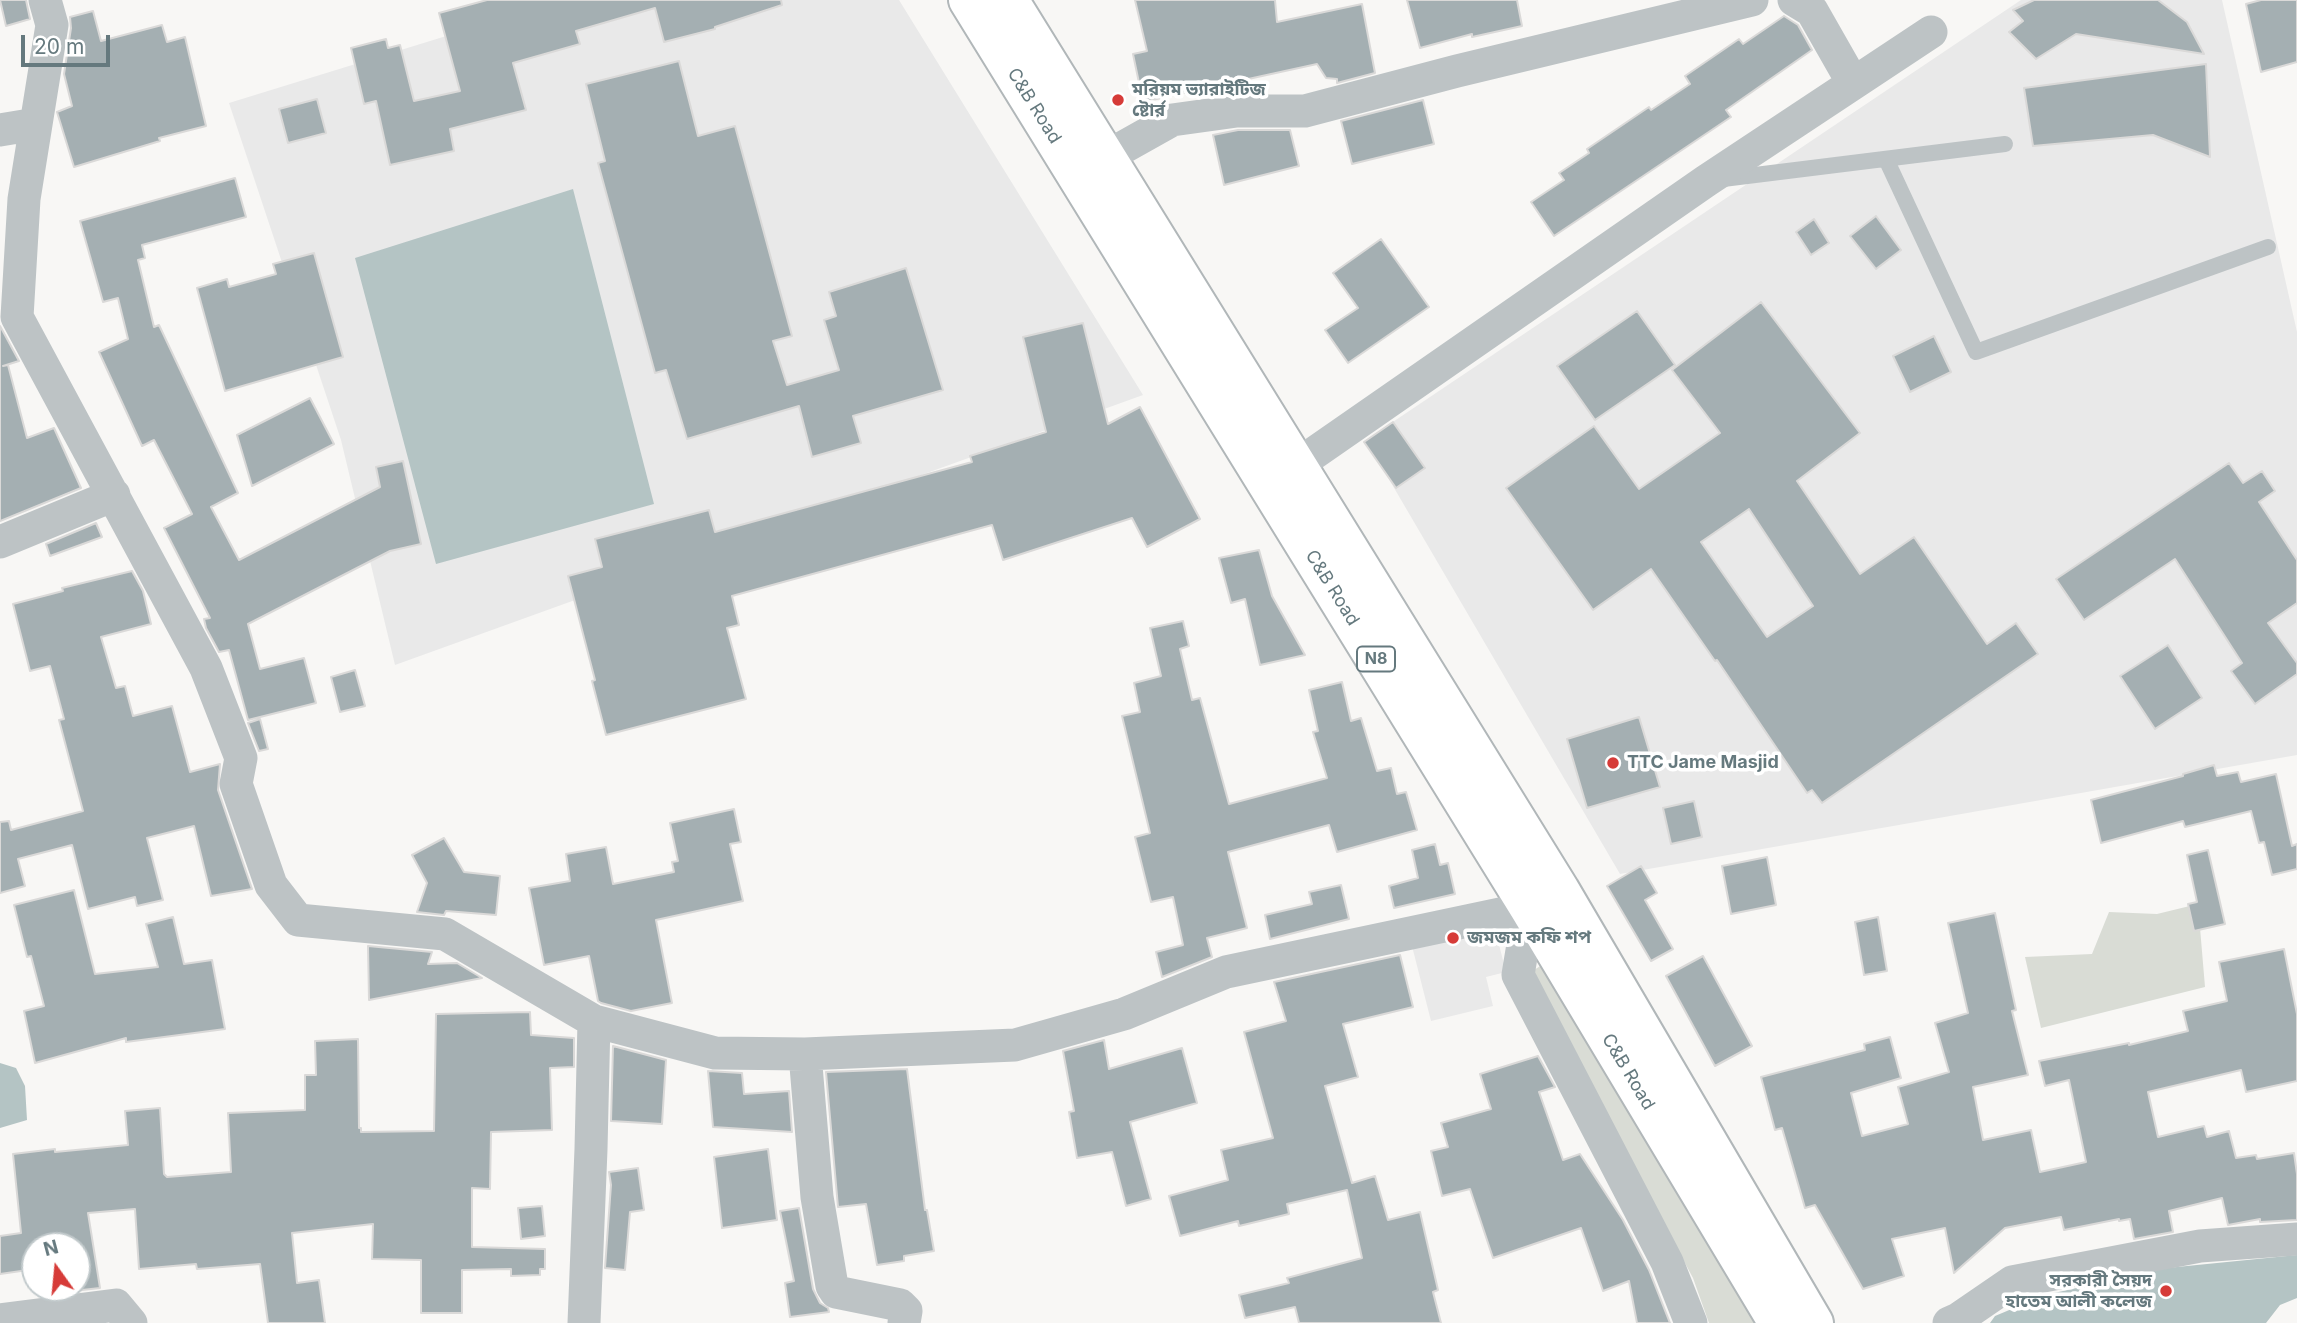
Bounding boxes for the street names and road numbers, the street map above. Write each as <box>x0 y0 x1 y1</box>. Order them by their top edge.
street label: C&B Road <box>1002 64 1066 148</box>
street label: C&B Road <box>1300 546 1364 630</box>
road number: N8 <box>1357 646 1395 672</box>
street label: C&B Road <box>1597 1030 1659 1114</box>

